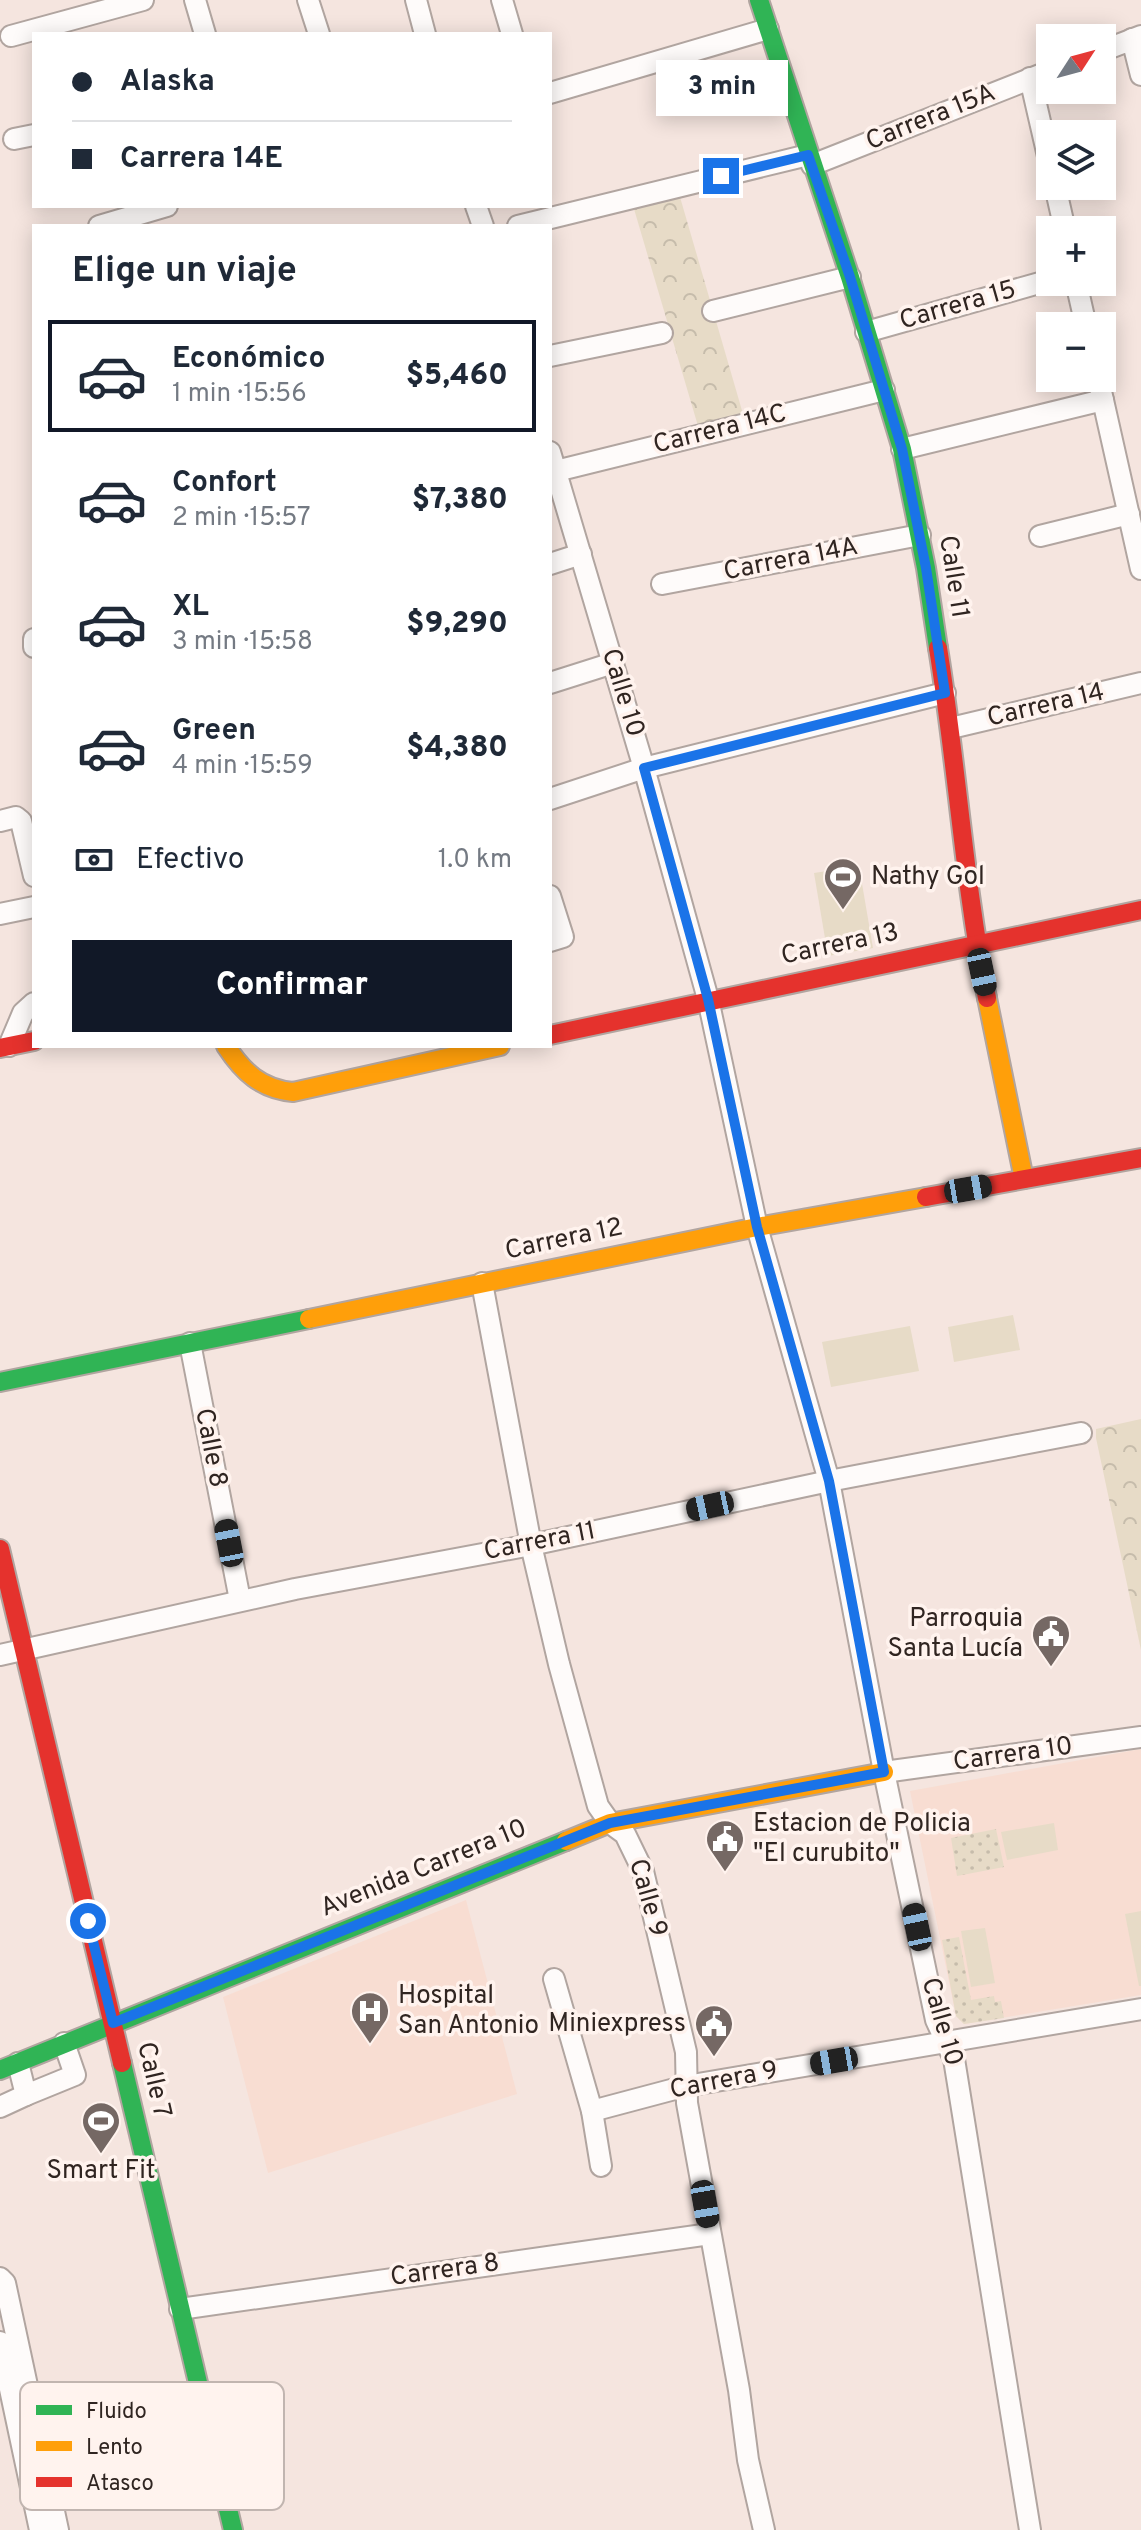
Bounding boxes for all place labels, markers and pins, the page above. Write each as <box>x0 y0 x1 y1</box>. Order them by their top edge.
sports icon: Nathy Gol <box>822 856 864 911</box>
place label: Nathy Gol <box>871 861 985 894</box>
place label: Parroquia Santa Lucía <box>887 1603 1023 1666</box>
public building icon: Parroquia Santa Lucía <box>1030 1613 1072 1668</box>
place label: Estacion de Policia "El curubito" <box>753 1808 971 1871</box>
public building icon: Estacion de Policia "El curubito" <box>704 1818 746 1873</box>
place label: Hospital San Antonio <box>398 1980 539 2043</box>
hospital icon: Hospital San Antonio <box>349 1990 391 2045</box>
public building icon: Miniexpress <box>693 2003 735 2058</box>
place label: Miniexpress <box>548 2008 686 2041</box>
sports icon: Smart Fit <box>80 2100 122 2155</box>
place label: Smart Fit <box>46 2155 156 2188</box>

